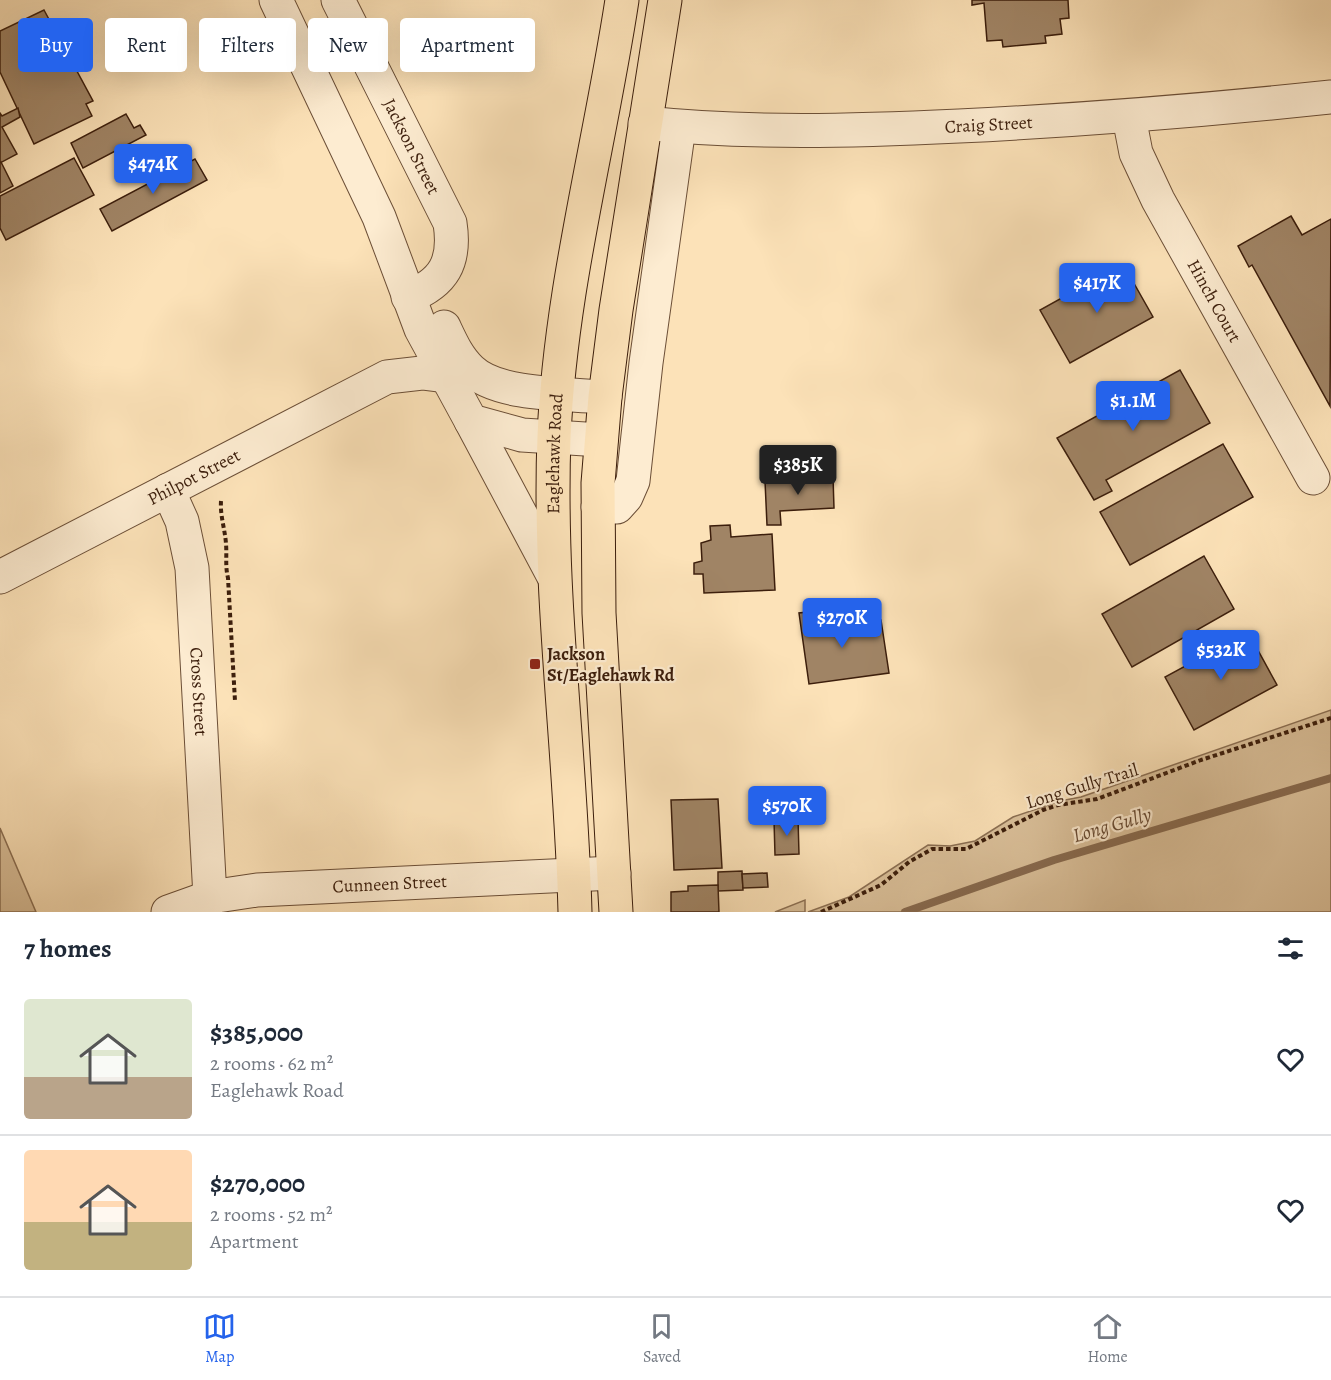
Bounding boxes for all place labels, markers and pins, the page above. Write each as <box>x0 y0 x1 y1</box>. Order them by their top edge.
pin: $474K <box>111 144 195 195</box>
pin: $417K <box>1055 263 1139 314</box>
pin: $1.1M <box>1091 381 1175 432</box>
pin: $385K <box>756 445 840 496</box>
pin: $270K <box>800 598 884 649</box>
pin: $532K <box>1179 630 1263 681</box>
place label: Jackson St/Eaglehawk Rd <box>547 642 675 687</box>
marker: Jackson St/Eaglehawk Rd <box>528 657 542 671</box>
pin: $570K <box>745 786 829 837</box>

